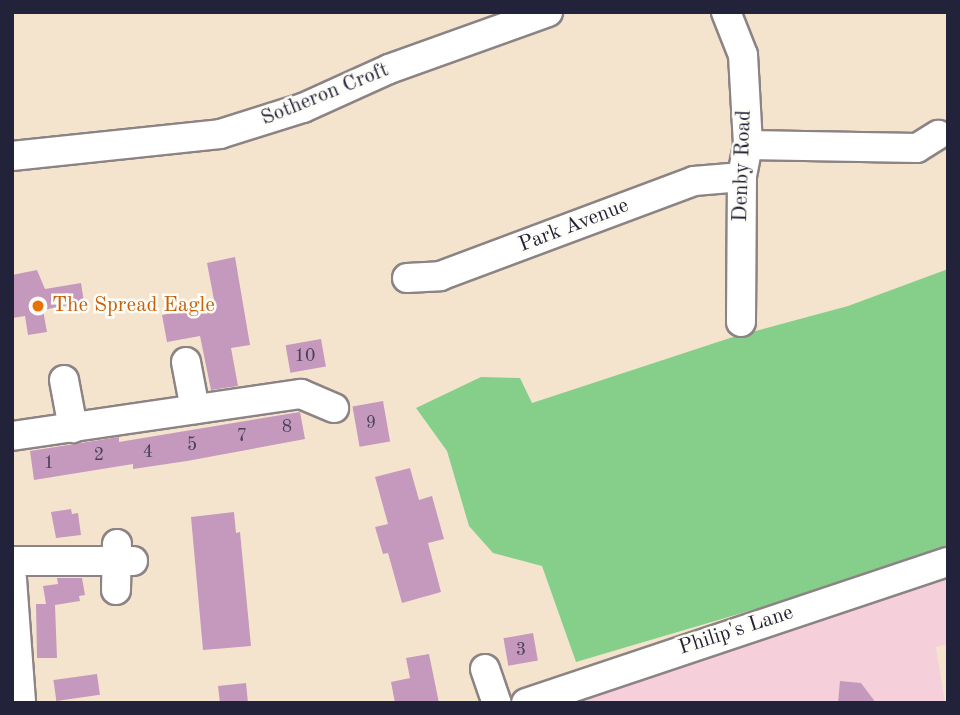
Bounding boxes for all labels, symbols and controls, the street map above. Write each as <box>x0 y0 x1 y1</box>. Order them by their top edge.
street label: Sotheron Croft <box>257 58 393 132</box>
street label: Denby Road <box>728 110 758 222</box>
street label: Park Avenue <box>515 193 633 259</box>
place label: The Spread Eagle <box>52 293 215 319</box>
marker: The Spread Eagle <box>30 298 46 314</box>
house number: 10 <box>295 345 315 367</box>
house number: 9 <box>366 412 376 434</box>
house number: 8 <box>282 416 292 438</box>
house number: 7 <box>237 425 247 447</box>
house number: 5 <box>187 434 197 456</box>
house number: 4 <box>143 441 153 463</box>
house number: 2 <box>94 444 104 466</box>
house number: 1 <box>44 452 54 474</box>
street label: Philip's Lane <box>675 601 797 661</box>
house number: 3 <box>516 639 526 661</box>

